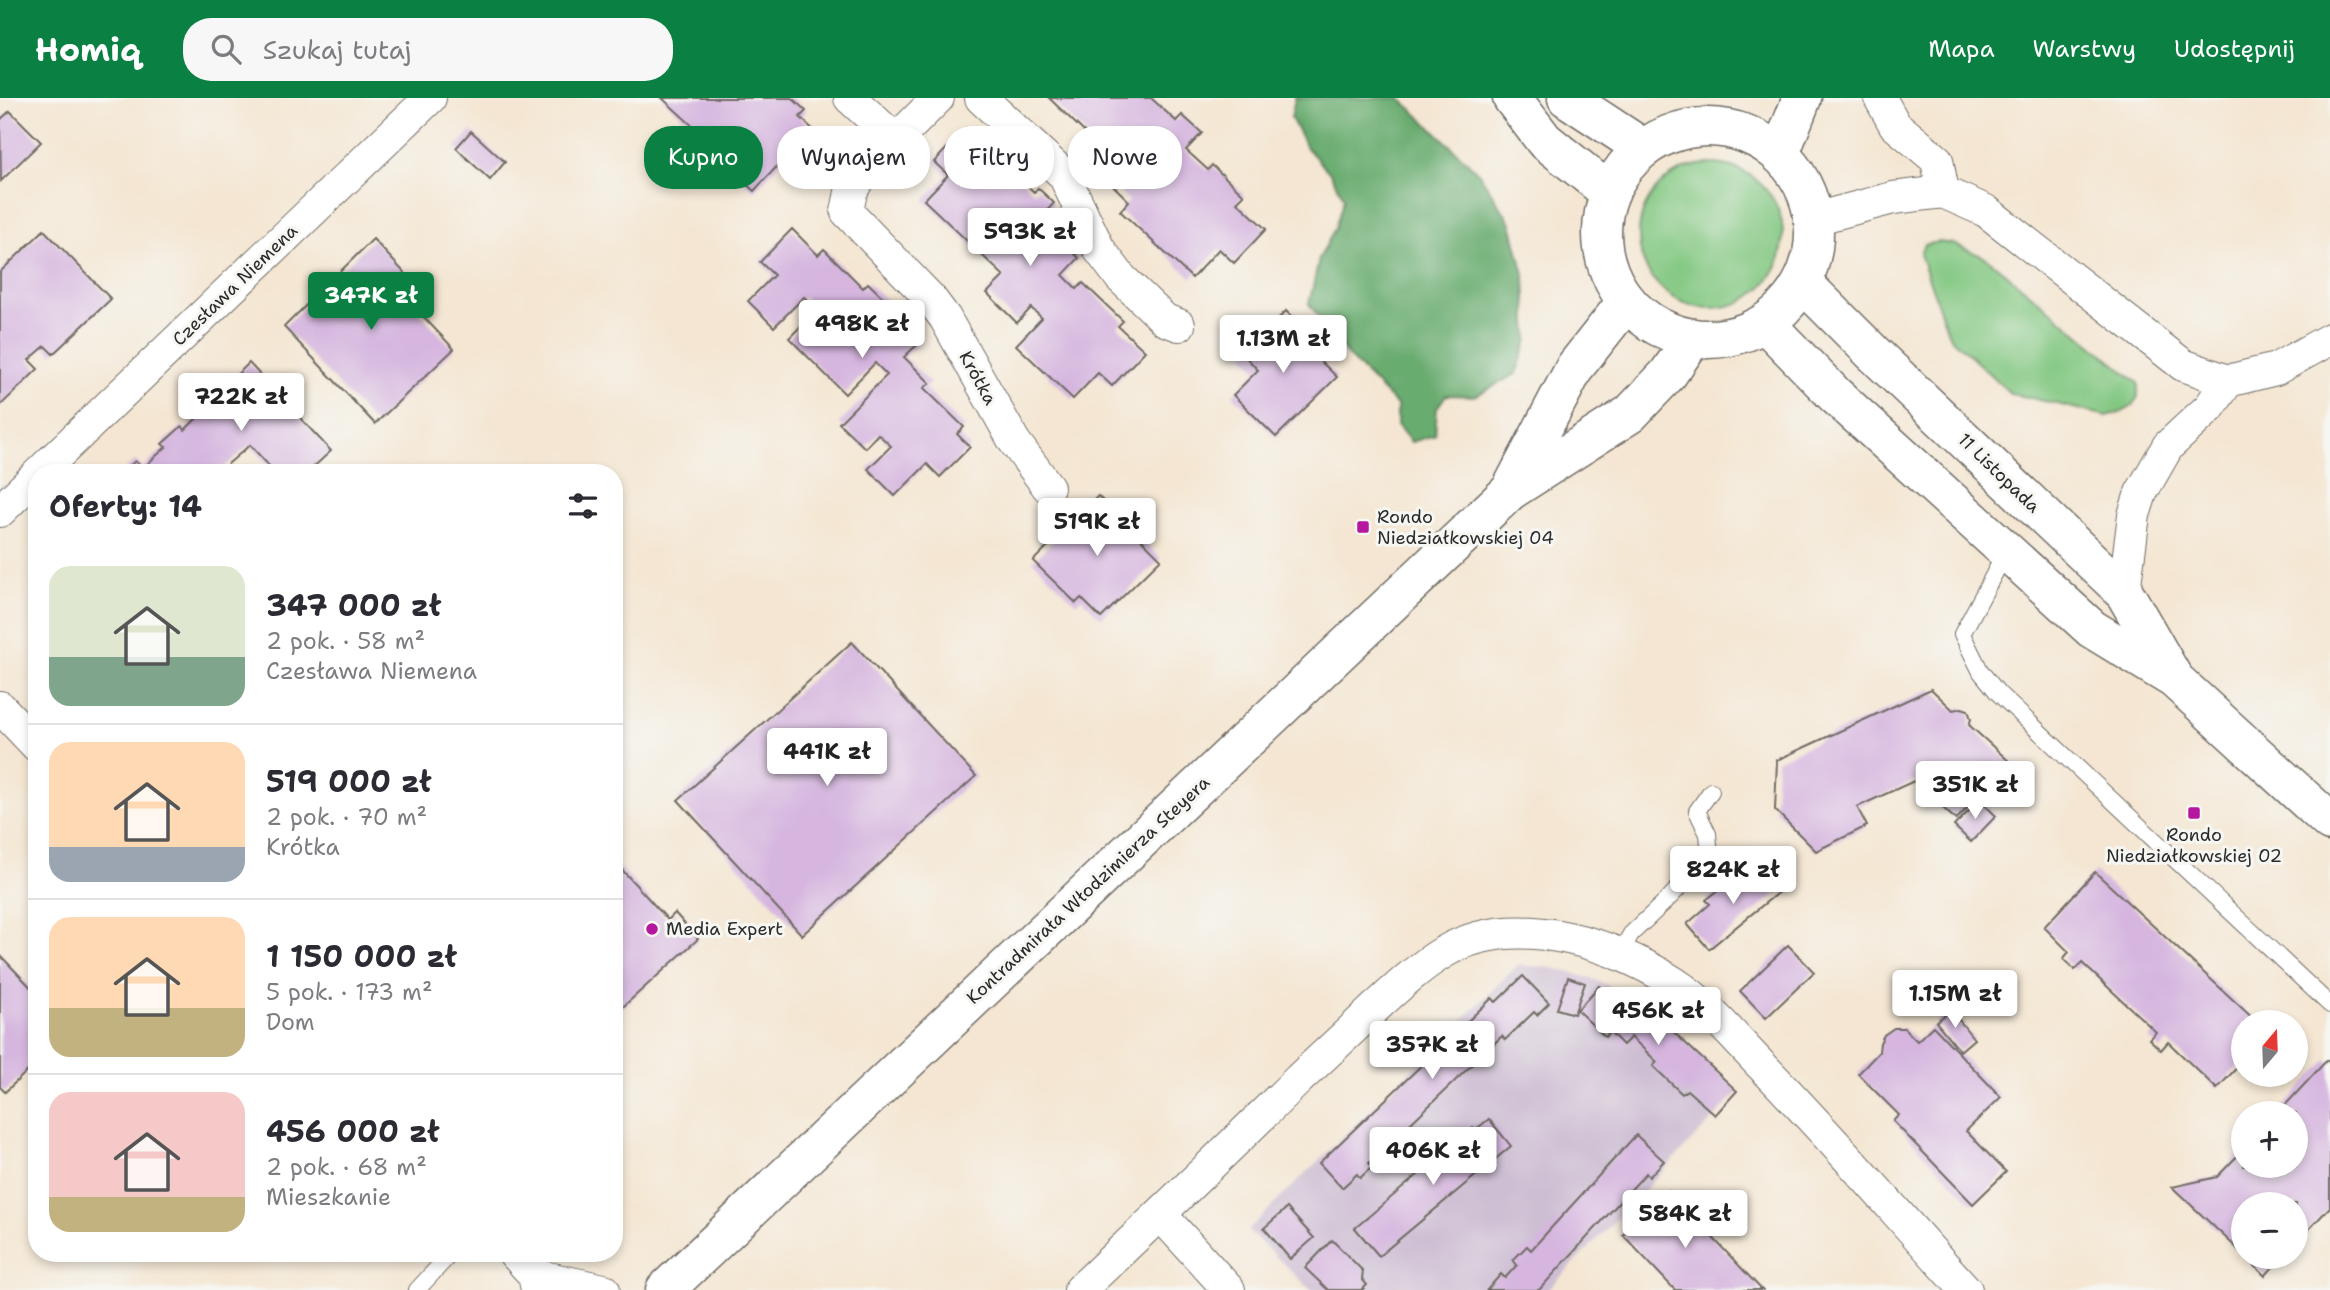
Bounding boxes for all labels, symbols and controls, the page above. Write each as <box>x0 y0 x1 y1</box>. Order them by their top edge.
search box <box>183 18 673 81</box>
text: Homiq <box>35 27 141 72</box>
icon: search <box>207 30 245 68</box>
text: Szukaj tutaj <box>263 32 412 67</box>
text: Mapa <box>1928 33 1995 65</box>
text: Warstwy <box>2033 33 2136 65</box>
text: Udostępnij <box>2174 33 2295 65</box>
chip: Kupno <box>644 126 763 189</box>
chip: Wynajem <box>777 126 930 189</box>
chip: Filtry <box>944 126 1054 189</box>
chip: Nowe <box>1068 126 1182 189</box>
pin: 593K zł <box>965 208 1095 268</box>
text: 593K zł <box>984 216 1076 246</box>
street label: Czesława Niemena <box>167 219 303 351</box>
pin: 347K zł <box>306 272 436 332</box>
text: 347K zł <box>324 280 418 310</box>
pin: 498K zł <box>797 300 927 360</box>
text: 498K zł <box>815 308 909 338</box>
pin: 1.13M zł <box>1211 316 1355 375</box>
text: 1.13M zł <box>1236 323 1330 353</box>
street label: Krótka <box>953 347 1003 409</box>
pin: 722K zł <box>176 374 306 433</box>
text: 722K zł <box>194 381 288 411</box>
street label: 11 Listopada <box>1953 428 2045 518</box>
text: Oferty: 14 <box>49 486 202 527</box>
icon: filters <box>564 487 602 525</box>
pin: 519K zł <box>1032 498 1162 558</box>
place label: Rondo Niedziałkowskiej 04 <box>1377 505 1554 550</box>
text: 519K zł <box>1054 506 1140 536</box>
marker: Rondo Niedziałkowskiej 04 <box>1355 519 1371 535</box>
text: 347 000 zł <box>266 585 441 626</box>
icon: home <box>105 594 189 678</box>
text: 2 pok. · 58 m² <box>266 626 425 656</box>
text: Czesława Niemena <box>266 656 477 686</box>
pin: 441K zł <box>762 728 892 788</box>
text: 441K zł <box>783 736 871 766</box>
text: 519 000 zł <box>266 761 432 802</box>
pin: 351K zł <box>1910 762 2040 821</box>
text: 351K zł <box>1932 769 2018 799</box>
icon: home <box>105 770 189 854</box>
street label: Kontradmirała Włodzimierza Steyera <box>961 771 1215 1009</box>
text: 2 pok. · 70 m² <box>266 802 427 832</box>
marker: Rondo Niedziałkowskiej 02 <box>2186 805 2202 821</box>
place label: Rondo Niedziałkowskiej 02 <box>2106 823 2282 868</box>
text: Krótka <box>266 832 340 862</box>
pin: 824K zł <box>1668 846 1798 906</box>
text: 824K zł <box>1686 854 1780 884</box>
place label: Media Expert <box>666 917 783 941</box>
marker: Media Expert <box>644 921 660 937</box>
text: 1 150 000 zł <box>266 936 457 977</box>
icon: home <box>105 945 189 1029</box>
pin: 1.15M zł <box>1883 970 2027 1030</box>
text: 5 pok. · 173 m² <box>266 977 432 1007</box>
text: 1.15M zł <box>1908 978 2002 1008</box>
pin: 456K zł <box>1593 988 1723 1047</box>
text: 456K zł <box>1612 995 1704 1025</box>
text: Dom <box>266 1007 315 1037</box>
north arrow <box>2231 1010 2308 1087</box>
map controls <box>2231 1010 2308 1269</box>
pin: 357K zł <box>1367 1021 1497 1081</box>
text: 357K zł <box>1386 1029 1478 1059</box>
button: + <box>2231 1101 2308 1178</box>
text: 456 000 zł <box>266 1111 440 1152</box>
icon: home <box>105 1120 189 1204</box>
pin: 406K zł <box>1368 1128 1498 1187</box>
text: 406K zł <box>1386 1135 1480 1165</box>
text: 2 pok. · 68 m² <box>266 1152 427 1182</box>
text: Mieszkanie <box>266 1182 391 1212</box>
pin: 584K zł <box>1620 1190 1750 1250</box>
button: − <box>2231 1192 2308 1269</box>
text: 584K zł <box>1638 1198 1732 1228</box>

